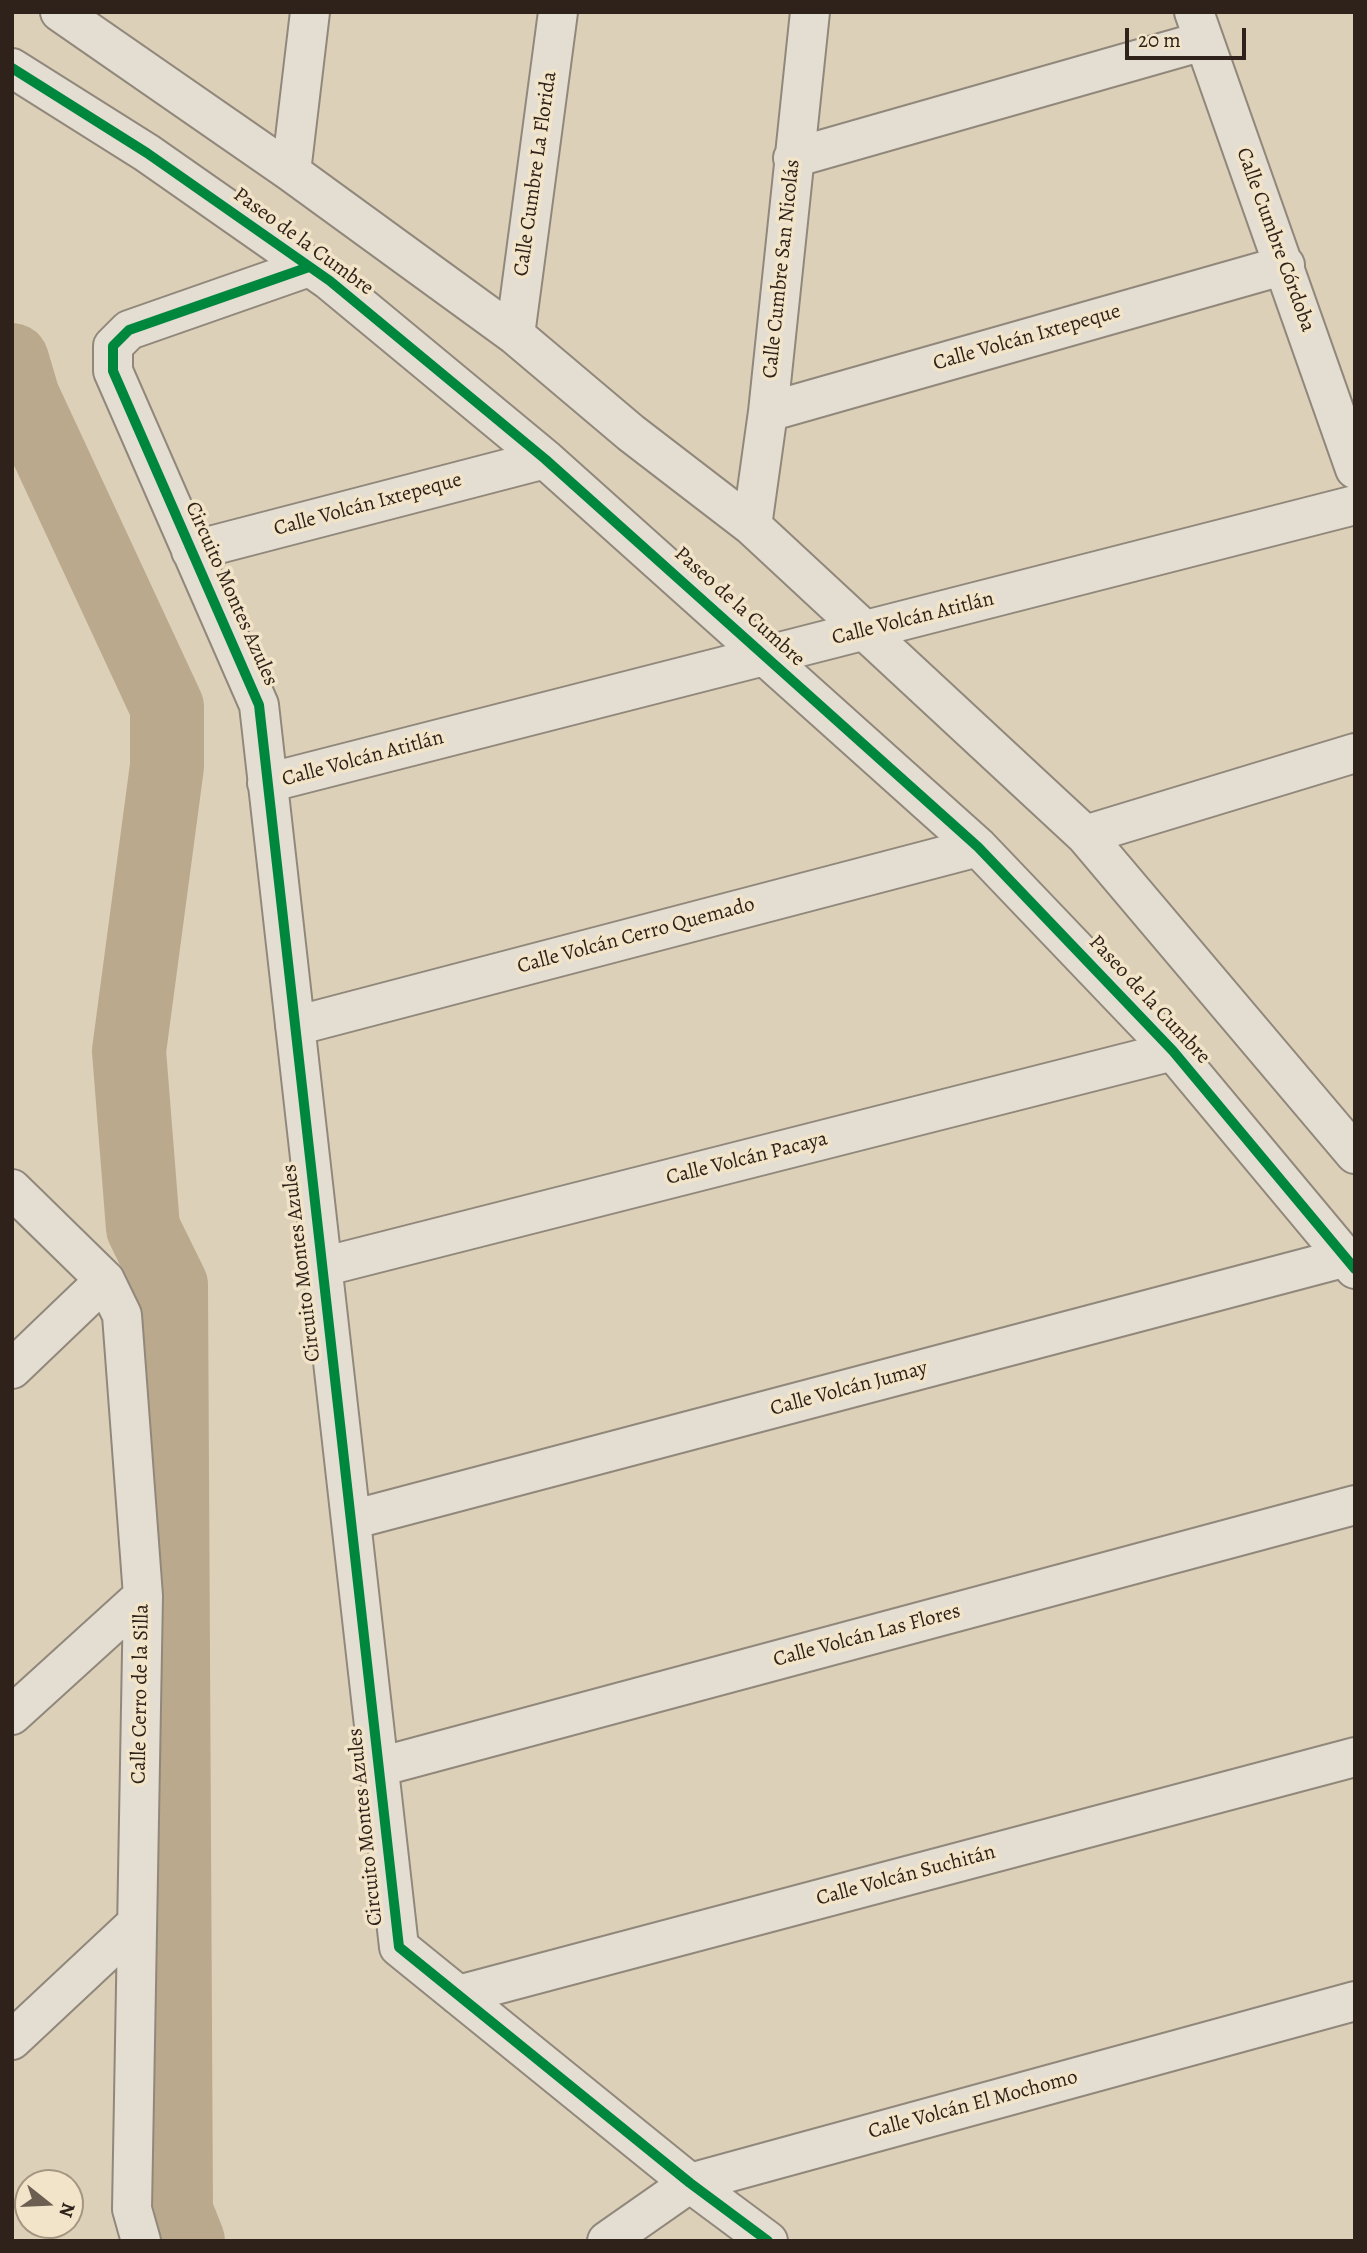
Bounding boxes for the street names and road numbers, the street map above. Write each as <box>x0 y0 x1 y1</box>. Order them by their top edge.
street label: Calle Cumbre La Florida <box>509 70 563 278</box>
street label: Calle Cumbre Córdoba <box>1230 145 1320 335</box>
street label: Calle Cumbre San Nicolás <box>758 158 806 380</box>
street label: Paseo de la Cumbre <box>228 183 378 301</box>
street label: Calle Volcán Ixtepeque <box>930 299 1124 377</box>
street label: Calle Volcán Ixtepeque <box>271 468 465 542</box>
street label: Circuito Montes Azules <box>179 498 283 690</box>
street label: Paseo de la Cumbre <box>668 542 810 672</box>
street label: Calle Volcán Atitlán <box>829 587 997 651</box>
street label: Calle Volcán Atitlán <box>279 725 447 793</box>
street label: Calle Volcán Cerro Quemado <box>515 892 757 980</box>
street label: Paseo de la Cumbre <box>1083 930 1215 1070</box>
street label: Calle Volcán Pacaya <box>664 1127 830 1191</box>
street label: Circuito Montes Azules <box>277 1163 327 1363</box>
street label: Calle Volcán Jumay <box>768 1356 930 1422</box>
street label: Calle Volcán Las Flores <box>771 1599 963 1673</box>
street label: Calle Cerro de la Silla <box>127 1604 155 1784</box>
street label: Circuito Montes Azules <box>343 1727 389 1927</box>
street label: Calle Volcán Suchitán <box>814 1840 998 1912</box>
street label: Calle Volcán El Mochomo <box>866 2065 1080 2145</box>

